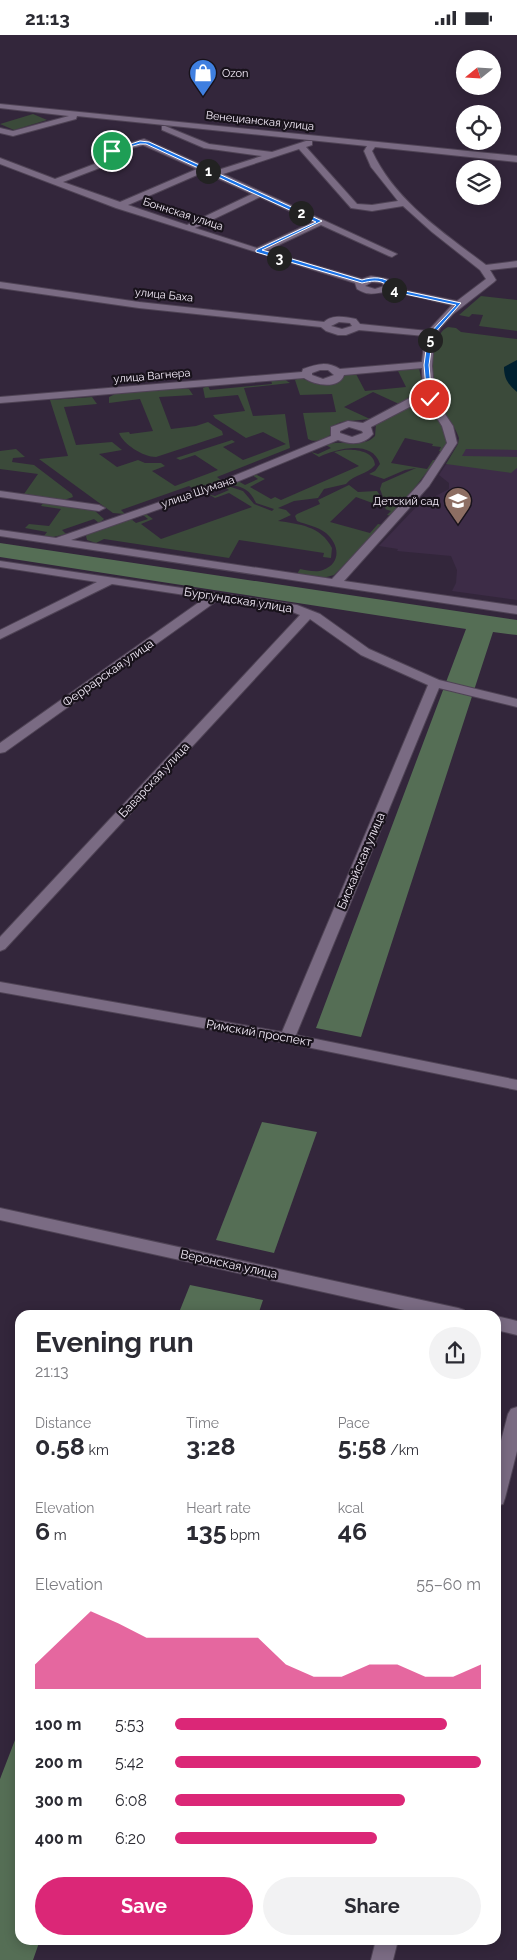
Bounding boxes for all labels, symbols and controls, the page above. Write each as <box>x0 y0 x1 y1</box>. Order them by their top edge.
text: 21:13 <box>25 7 70 29</box>
north arrow <box>456 50 501 95</box>
map controls <box>456 50 501 205</box>
shop icon: Ozon <box>188 58 218 97</box>
place label: Ozon <box>222 67 249 80</box>
button: locate <box>456 105 501 150</box>
street label: Венецианская улица <box>205 109 315 133</box>
pin <box>91 130 133 172</box>
icon: arrive <box>98 137 126 165</box>
pin: 1 <box>196 159 220 183</box>
button: layers <box>456 160 501 205</box>
text: 1 <box>205 163 212 179</box>
street label: Боннская улица <box>141 195 225 233</box>
pin: 2 <box>288 201 314 225</box>
text: 2 <box>298 205 305 221</box>
pin: 3 <box>266 245 292 271</box>
text: 3 <box>276 250 283 266</box>
pin: 4 <box>382 277 406 303</box>
text: 4 <box>391 282 399 298</box>
street label: улица Баха <box>134 285 194 305</box>
pin: 5 <box>418 327 442 353</box>
text: 5 <box>427 332 434 348</box>
street label: улица Вагнера <box>113 366 191 386</box>
pin <box>409 378 451 420</box>
icon: check <box>416 385 444 413</box>
street label: улица Шумана <box>160 473 236 511</box>
school or university icon: Детский сад <box>443 486 473 525</box>
place label: Детский сад <box>373 495 440 508</box>
street label: Бургундская улица <box>183 585 293 615</box>
street label: Феррарская улица <box>60 636 156 710</box>
street label: Баварская улица <box>116 740 192 820</box>
street label: Бискайская улица <box>334 811 388 911</box>
street label: Римский проспект <box>205 1017 313 1049</box>
street label: Веронская улица <box>179 1247 279 1281</box>
text: Evening run <box>35 1326 194 1359</box>
button: share <box>429 1327 481 1379</box>
text: 21:13 <box>35 1362 69 1381</box>
text: Distance <box>35 1415 91 1431</box>
text: Time <box>186 1415 219 1431</box>
text: Pace <box>338 1415 370 1431</box>
text: 0.58 <box>35 1431 85 1461</box>
text: 3:28 <box>186 1431 236 1461</box>
text: 5:58 <box>338 1431 387 1461</box>
text: km <box>85 1442 109 1458</box>
text: /km <box>387 1442 419 1458</box>
text: Elevation <box>35 1500 94 1516</box>
text: Heart rate <box>186 1500 251 1516</box>
text: kcal <box>338 1500 364 1516</box>
text: 6 <box>35 1516 50 1546</box>
text: 135 <box>186 1516 226 1546</box>
text: 46 <box>338 1516 367 1546</box>
text: m <box>50 1527 67 1543</box>
text: bpm <box>226 1527 260 1543</box>
text: Elevation <box>35 1575 103 1594</box>
text: 55–60 m <box>416 1575 481 1594</box>
text: 100 m <box>35 1715 81 1734</box>
text: 5:53 <box>115 1715 144 1734</box>
text: 200 m <box>35 1753 82 1772</box>
text: 5:42 <box>115 1753 144 1772</box>
text: 300 m <box>35 1791 82 1810</box>
text: 6:08 <box>115 1791 147 1810</box>
text: 400 m <box>35 1829 83 1848</box>
text: 6:20 <box>115 1829 146 1848</box>
button: Save <box>35 1877 253 1935</box>
button: Share <box>263 1877 481 1935</box>

